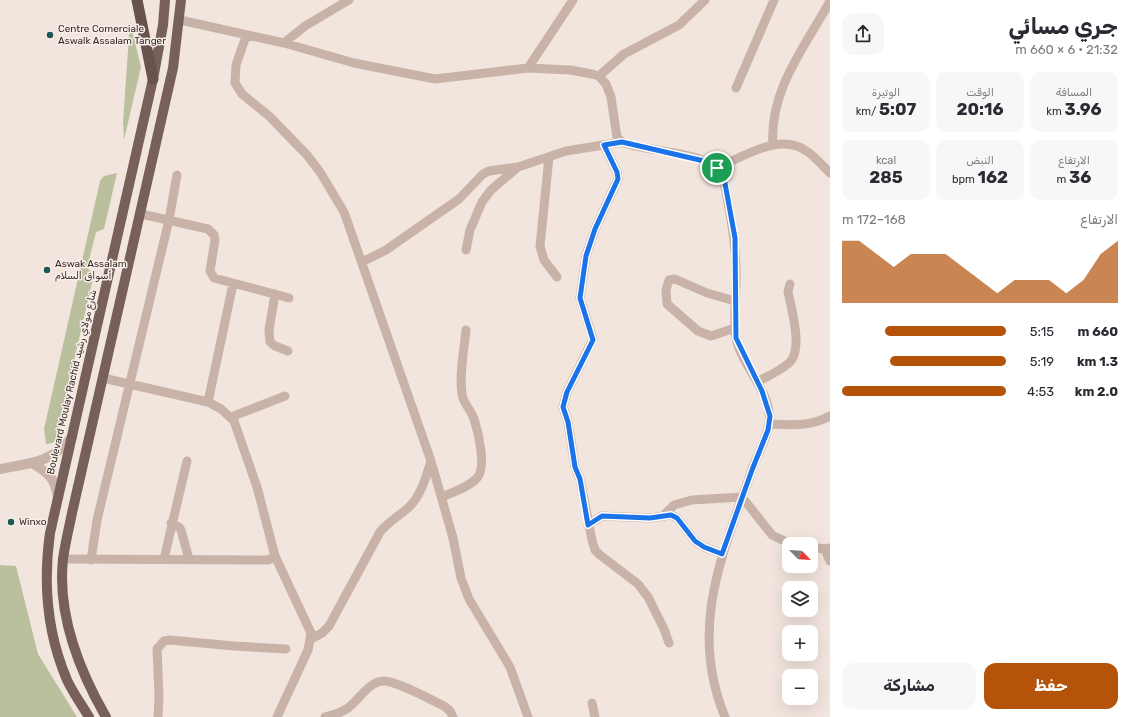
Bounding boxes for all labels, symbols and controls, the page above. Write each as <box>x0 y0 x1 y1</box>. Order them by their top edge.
button: share <box>842 13 884 55</box>
text: جري مسائي <box>1009 13 1118 40</box>
place label: Centre Comerciale Aswalk Assalam Tanger <box>58 23 166 47</box>
marker: Centre Comerciale Aswalk Assalam Tanger <box>45 30 55 40</box>
text: 21:32 · 6 × 660 m <box>1015 42 1118 57</box>
text: الوتيرة <box>872 86 900 99</box>
text: الوقت <box>966 86 994 99</box>
text: المسافة <box>1056 86 1092 99</box>
text: 5:07 <box>879 99 916 119</box>
text: 20:16 <box>956 99 1004 119</box>
text: 3.96 <box>1064 99 1102 119</box>
text: /km <box>856 105 879 118</box>
text: km <box>1046 105 1064 118</box>
pin <box>700 151 734 185</box>
text: kcal <box>876 154 896 167</box>
text: النبض <box>966 154 994 167</box>
text: الارتفاع <box>1058 154 1090 167</box>
icon: arrive <box>706 157 728 179</box>
text: 285 <box>869 167 903 187</box>
text: 162 <box>978 167 1008 187</box>
text: 36 <box>1069 167 1091 187</box>
text: bpm <box>952 173 978 186</box>
text: m <box>1057 173 1069 186</box>
text: 168–172 m <box>842 212 906 227</box>
text: الارتفاع <box>1081 212 1118 227</box>
place label: Aswak Assalam أسواق السلام <box>55 258 127 282</box>
marker: Aswak Assalam أسواق السلام <box>42 265 52 275</box>
street label: Boulevard Moulay Rachid شارع مولاي رشيد <box>45 288 100 476</box>
text: 5:15 <box>1030 324 1054 339</box>
text: 660 m <box>1078 324 1118 339</box>
text: 5:19 <box>1030 354 1054 369</box>
text: 1.3 km <box>1077 354 1118 369</box>
text: 4:53 <box>1027 384 1054 399</box>
text: 2.0 km <box>1075 384 1118 399</box>
place label: Winxo <box>19 516 47 528</box>
marker: Winxo <box>6 517 16 527</box>
north arrow <box>782 537 818 573</box>
map controls <box>782 537 818 705</box>
button: layers <box>782 581 818 617</box>
button: + <box>782 625 818 661</box>
button: مشاركة <box>842 663 976 709</box>
button: حفظ <box>984 663 1118 709</box>
button: − <box>782 669 818 705</box>

